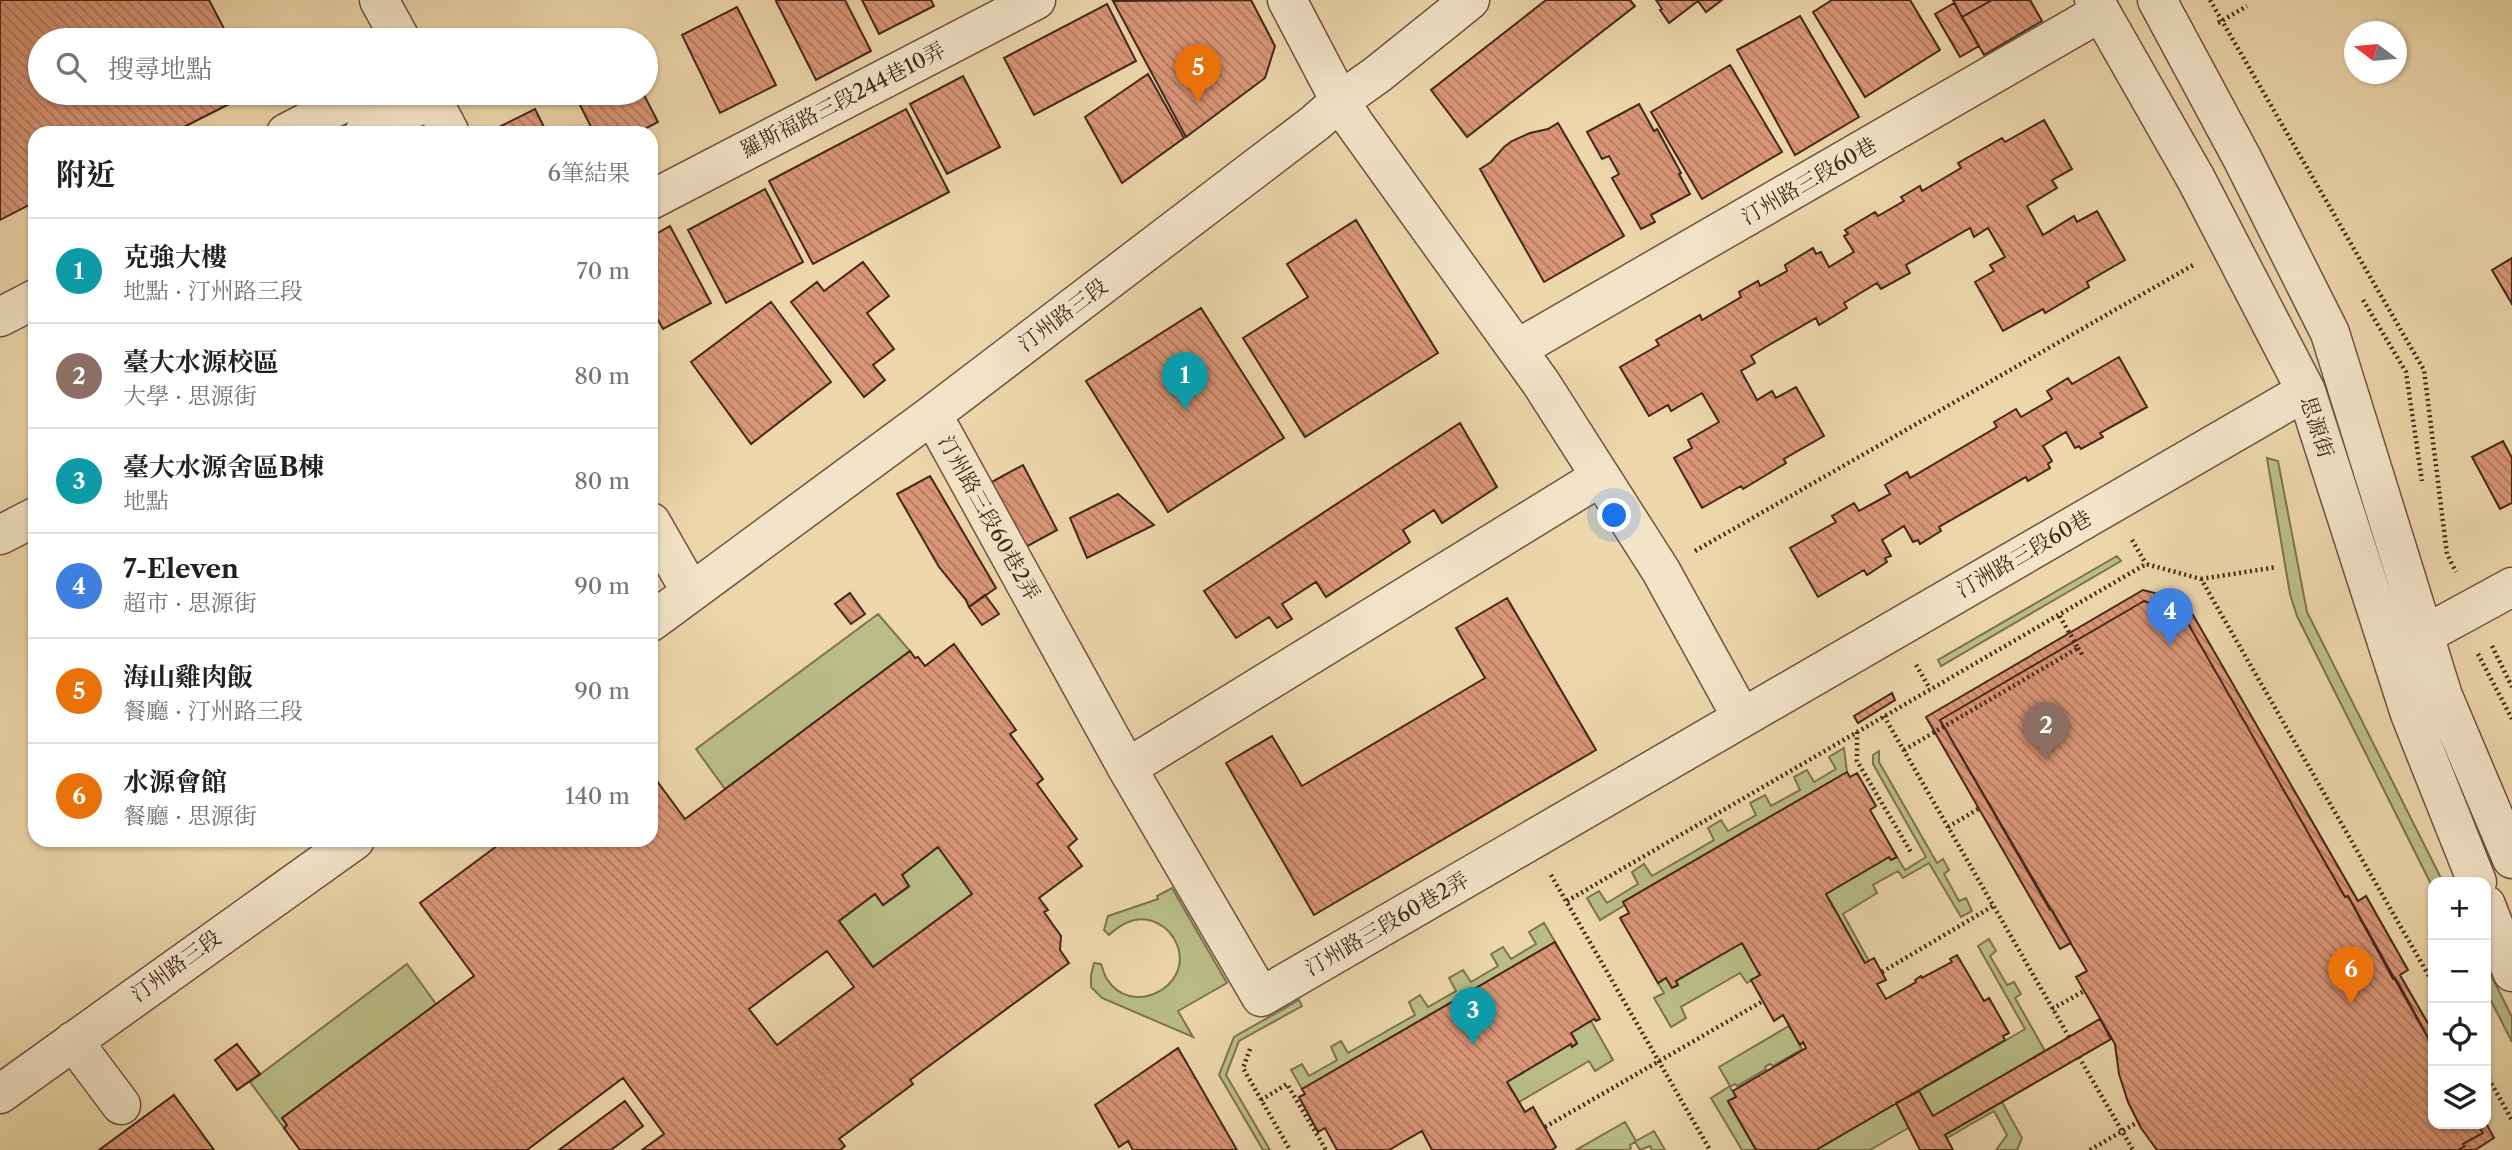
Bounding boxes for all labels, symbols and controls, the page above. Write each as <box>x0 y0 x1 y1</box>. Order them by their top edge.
north arrow <box>2344 21 2407 84</box>
search box <box>28 28 658 105</box>
street label: 羅斯福路三段244巷10弄 <box>736 37 949 162</box>
pin: 5 <box>1175 44 1221 102</box>
icon: search <box>52 48 90 86</box>
text: 搜尋地點 <box>108 53 212 85</box>
street label: 汀州路三段60巷 <box>1737 132 1881 229</box>
text: 附近 <box>56 156 116 193</box>
text: 6筆結果 <box>548 159 630 187</box>
text: 克強大樓 <box>123 241 227 273</box>
text: 1 <box>74 257 84 285</box>
text: 70 m <box>577 257 630 285</box>
street label: 汀州路三段 <box>1013 273 1112 356</box>
text: 地點 · 汀州路三段 <box>123 277 303 305</box>
text: 臺大水源校區 <box>123 346 279 378</box>
pin: 1 <box>1162 352 1208 410</box>
text: 2 <box>72 362 86 390</box>
text: 80 m <box>574 362 630 390</box>
text: 大學 · 思源街 <box>123 382 257 410</box>
street label: 思源街 <box>2296 393 2339 461</box>
street label: 汀州路三段60巷2弄 <box>934 431 1045 605</box>
text: 臺大水源舍區B棟 <box>123 451 324 483</box>
text: 3 <box>73 467 86 495</box>
text: 80 m <box>574 467 630 495</box>
text: 地點 <box>123 487 169 515</box>
your location <box>1597 498 1631 532</box>
street label: 汀洲路三段60巷 <box>1952 505 2096 602</box>
text: 7-Eleven <box>123 553 239 585</box>
text: 4 <box>72 572 86 600</box>
text: 90 m <box>574 572 630 600</box>
pin: 4 <box>2147 588 2193 646</box>
text: 超市 · 思源街 <box>123 589 257 617</box>
text: 海山雞肉飯 <box>123 661 253 693</box>
text: 5 <box>73 677 85 705</box>
text: 90 m <box>574 677 630 705</box>
text: 餐廳 · 汀州路三段 <box>123 697 303 725</box>
pin: 2 <box>2023 702 2069 760</box>
text: 水源會館 <box>123 766 227 798</box>
text: 6 <box>72 782 86 810</box>
text: 140 m <box>565 782 630 810</box>
text: 餐廳 · 思源街 <box>123 802 257 830</box>
street label: 汀州路三段60巷2弄 <box>1301 867 1473 981</box>
map controls <box>2428 877 2491 1129</box>
button: + <box>2428 877 2491 940</box>
street label: 汀州路三段 <box>126 925 226 1007</box>
button: − <box>2428 940 2491 1003</box>
pin: 6 <box>2328 946 2374 1004</box>
pin: 3 <box>1450 987 1496 1045</box>
button: locate <box>2428 1003 2491 1066</box>
button: layers <box>2428 1066 2491 1129</box>

